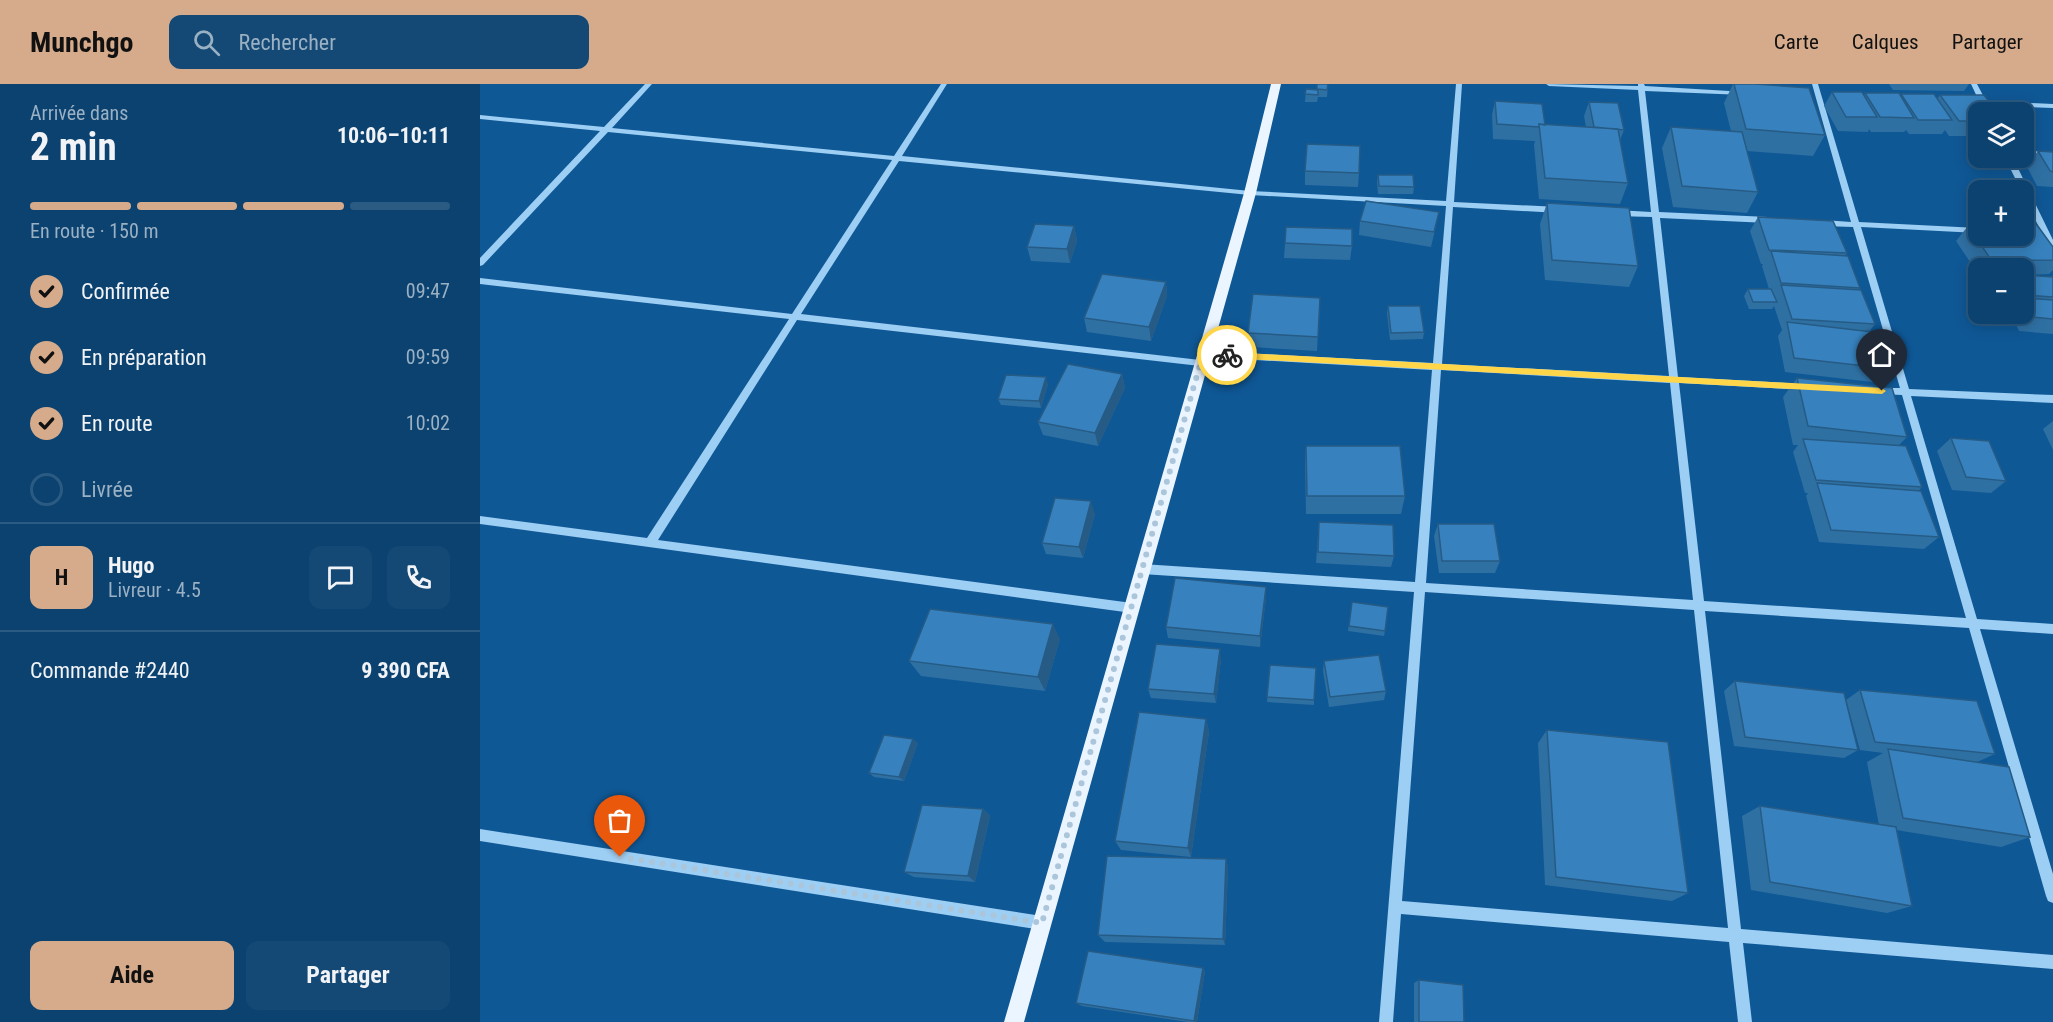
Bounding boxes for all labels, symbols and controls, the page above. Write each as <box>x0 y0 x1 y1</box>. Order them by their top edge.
search box <box>169 15 589 69</box>
text: Munchgo <box>30 26 133 59</box>
icon: search <box>190 26 223 59</box>
text: Rechercher <box>238 30 336 55</box>
text: Carte <box>1774 30 1819 54</box>
text: Calques <box>1852 30 1919 54</box>
text: Partager <box>1952 30 2023 54</box>
text: Arrivée dans <box>30 101 128 125</box>
map controls <box>1968 102 2034 324</box>
button: layers <box>1968 102 2034 168</box>
text: 10:06–10:11 <box>337 123 450 148</box>
text: 2 min <box>30 124 117 170</box>
button: + <box>1968 180 2034 246</box>
text: En route · 150 m <box>30 219 158 243</box>
button: − <box>1968 258 2034 324</box>
icon: check <box>30 275 63 308</box>
text: Confirmée <box>81 279 170 304</box>
text: 09:47 <box>406 279 450 303</box>
courier <box>1197 325 1257 385</box>
pin <box>1856 329 1907 391</box>
icon: home <box>1865 338 1898 371</box>
icon: bike <box>1211 339 1244 372</box>
icon: check <box>30 341 63 374</box>
text: En préparation <box>81 345 207 370</box>
text: 09:59 <box>406 345 450 369</box>
icon: check <box>30 407 63 440</box>
text: En route <box>81 411 153 436</box>
text: 10:02 <box>406 411 450 435</box>
text: Livrée <box>81 477 133 502</box>
button: chat <box>309 546 372 609</box>
button: phone <box>387 546 450 609</box>
text: Hugo <box>108 553 154 578</box>
text: H <box>55 565 68 590</box>
text: Livreur · 4.5 <box>108 578 201 602</box>
text: Commande #2440 <box>30 658 190 683</box>
text: 9 390 CFA <box>361 658 450 683</box>
pin <box>594 795 645 857</box>
icon: bag <box>603 804 636 837</box>
button: Aide <box>30 941 234 1010</box>
button: Partager <box>246 941 450 1010</box>

